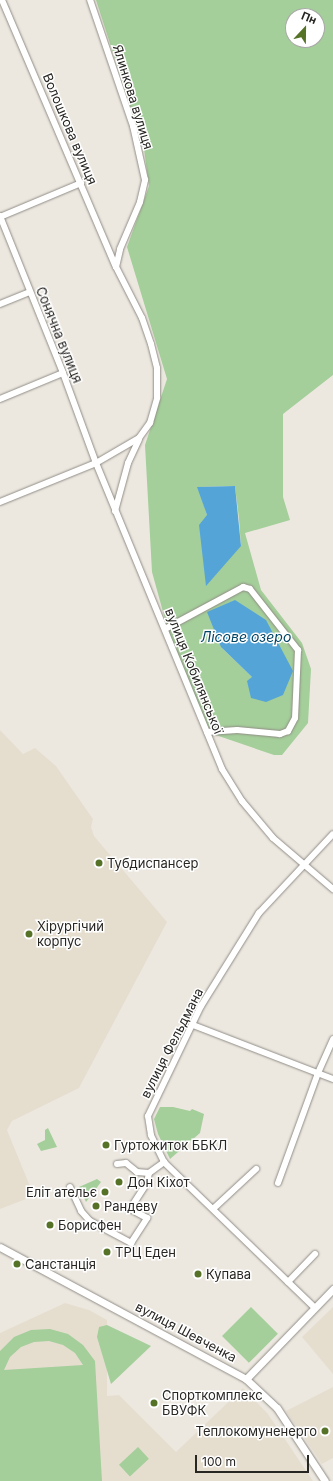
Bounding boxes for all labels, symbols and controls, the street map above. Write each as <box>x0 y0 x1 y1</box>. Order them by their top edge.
north arrow <box>285 8 325 48</box>
text: Пн <box>300 8 319 27</box>
street label: Ялинкова вулиця <box>110 43 156 151</box>
street label: Волошкова вулиця <box>40 71 100 187</box>
street label: Сонячна вулиця <box>33 285 85 385</box>
street label: вулиця Кобилянської <box>162 606 226 736</box>
water label: Лісове озеро <box>201 629 291 645</box>
place label: Тубдиспансер <box>107 855 198 871</box>
marker: Тубдиспансер <box>94 858 104 868</box>
place label: Хірургічий корпус <box>37 919 104 950</box>
marker: Хірургічий корпус <box>24 929 34 939</box>
street label: вулиця Фельдмана <box>137 985 207 1101</box>
place label: Гуртожиток ББКЛ <box>114 1137 227 1153</box>
marker: Гуртожиток ББКЛ <box>101 1140 111 1150</box>
place label: Дон Кіхот <box>127 1174 190 1190</box>
marker: Дон Кіхот <box>114 1177 124 1187</box>
place label: Еліт ательє <box>26 1184 97 1200</box>
marker: Еліт ательє <box>100 1187 110 1197</box>
place label: Рандеву <box>104 1198 158 1214</box>
marker: Рандеву <box>91 1201 101 1211</box>
place label: Борисфен <box>58 1217 122 1233</box>
marker: Борисфен <box>45 1220 55 1230</box>
place label: ТРЦ Еден <box>115 1244 176 1260</box>
marker: ТРЦ Еден <box>102 1247 112 1257</box>
place label: Санстанція <box>25 1256 96 1272</box>
marker: Санстанція <box>12 1259 22 1269</box>
place label: Купава <box>206 1266 251 1282</box>
marker: Купава <box>193 1269 203 1279</box>
street label: вулиця Шевченка <box>133 1299 239 1365</box>
place label: Спорткомплекс БВУФК <box>162 1388 263 1419</box>
marker: Спорткомплекс БВУФК <box>149 1398 159 1408</box>
place label: Теплокомуненерго <box>196 1423 317 1439</box>
marker: Теплокомуненерго <box>320 1426 330 1436</box>
scale bar <box>197 1447 311 1473</box>
text: 100 m <box>202 1454 236 1469</box>

